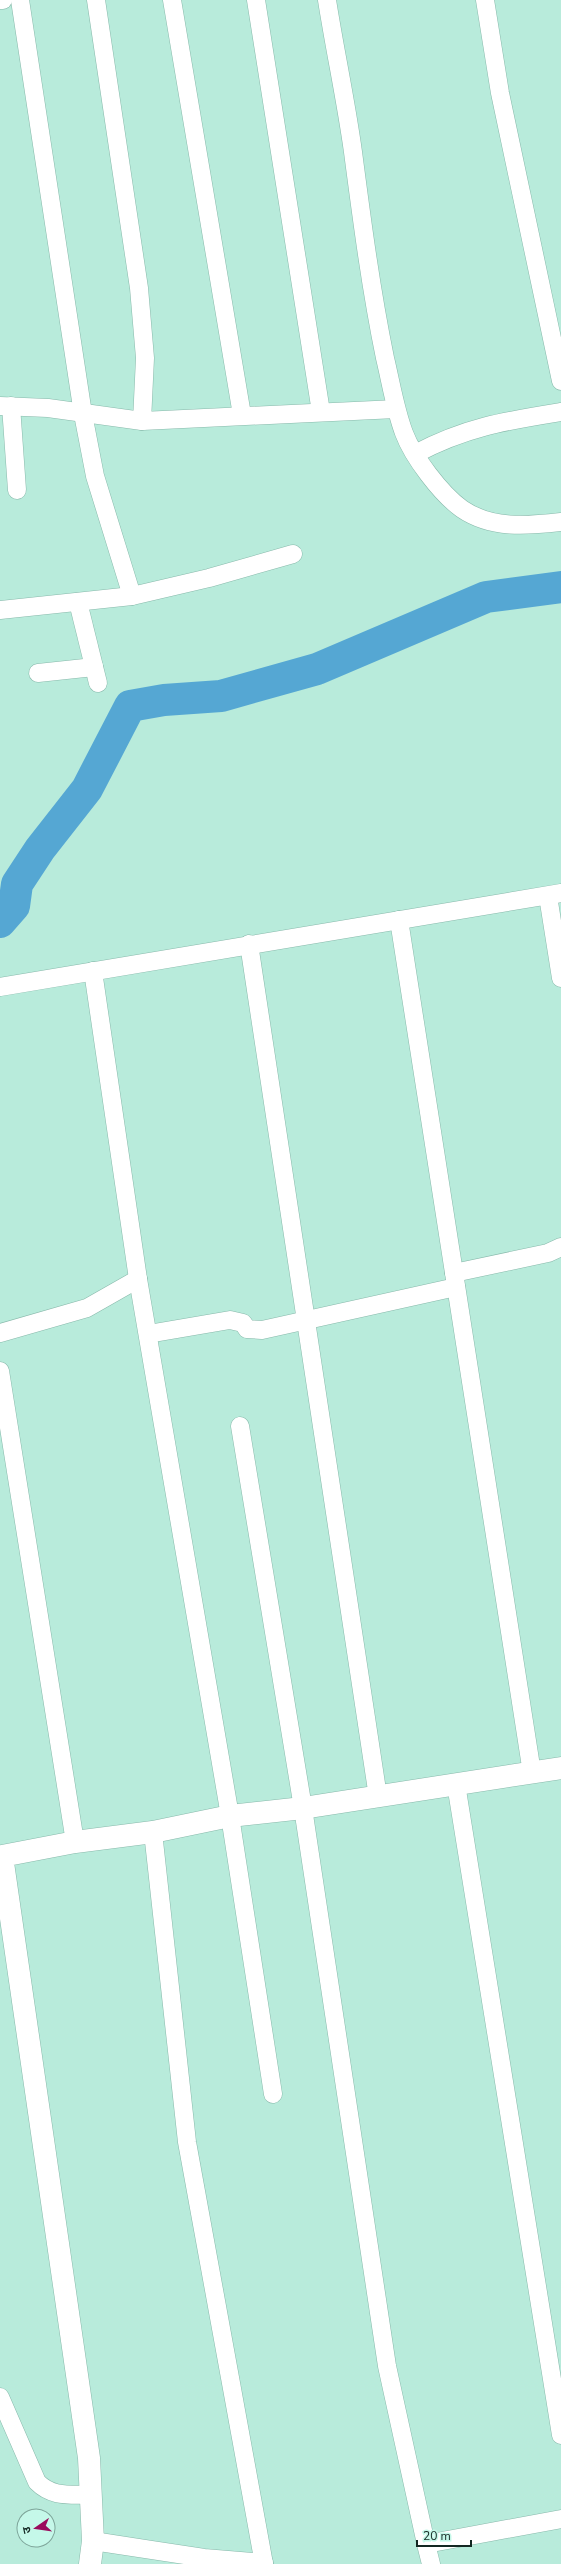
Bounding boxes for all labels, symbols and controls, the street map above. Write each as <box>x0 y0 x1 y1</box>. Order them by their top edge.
north arrow <box>16 2508 56 2548</box>
scale bar <box>417 2522 471 2548</box>
text: उ <box>19 2525 35 2535</box>
text: 20 m <box>423 2528 451 2544</box>

